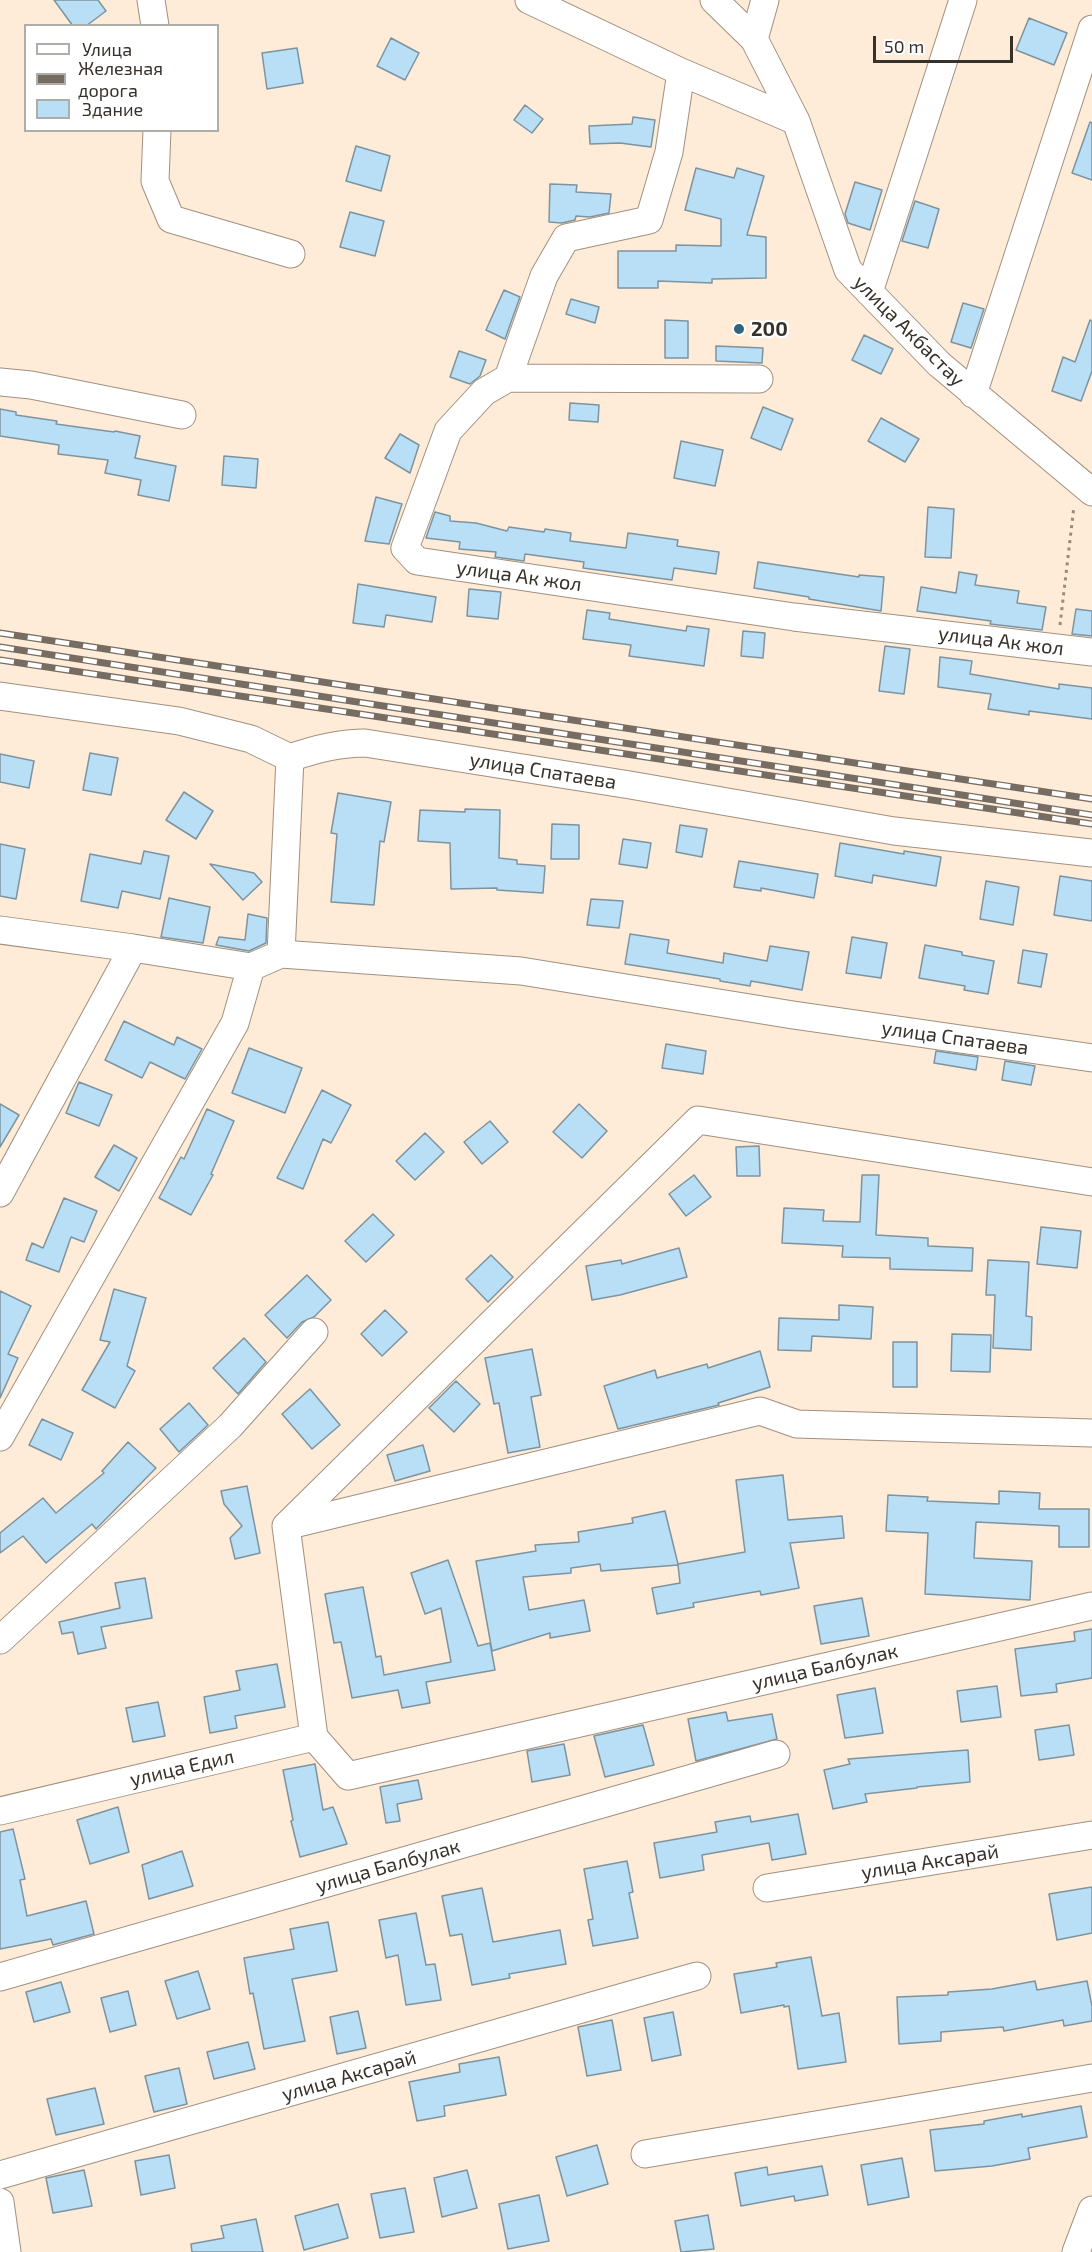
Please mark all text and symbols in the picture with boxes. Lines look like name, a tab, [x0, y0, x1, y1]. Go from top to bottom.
legend	[24, 24, 219, 132]
scale bar	[876, 24, 1016, 62]
text: 50 m	[884, 35, 924, 57]
text: Улица	[82, 38, 132, 60]
text: Железная дорога	[78, 57, 163, 101]
text: Здание	[82, 98, 143, 120]
street label: улица Акбастау	[848, 270, 970, 392]
place label: 200	[751, 317, 788, 341]
marker: 200	[732, 322, 746, 336]
street label: улица Ак жол	[455, 555, 583, 597]
street label: улица Ак жол	[937, 621, 1065, 661]
street label: улица Спатаева	[468, 748, 618, 794]
street label: улица Спатаева	[880, 1016, 1030, 1060]
street label: улица Балбулак	[750, 1639, 900, 1695]
street label: улица Едил	[128, 1744, 236, 1792]
street label: улица Балбулак	[313, 1834, 463, 1898]
street label: улица Аксарай	[860, 1839, 1000, 1885]
street label: улица Аксарай	[279, 2045, 419, 2107]

